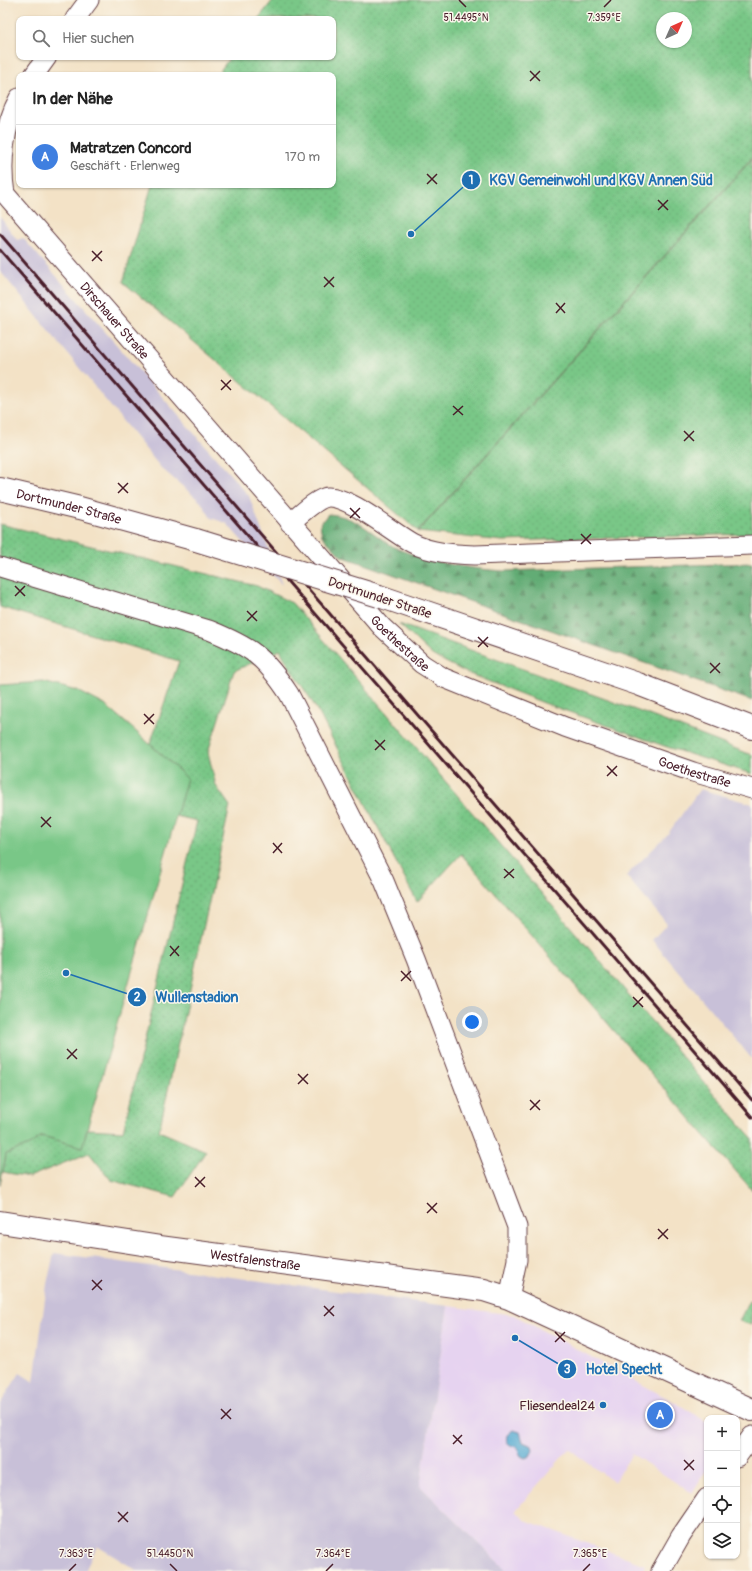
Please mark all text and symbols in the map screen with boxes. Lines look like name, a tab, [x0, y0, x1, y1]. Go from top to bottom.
text: 51.4495°N	[444, 12, 489, 24]
text: 7.359°E	[587, 12, 621, 24]
north arrow	[656, 12, 692, 48]
search box	[16, 16, 336, 60]
icon: search	[30, 27, 52, 49]
text: Hier suchen	[62, 29, 134, 48]
text: In der Nähe	[32, 88, 113, 109]
text: Matratzen Concord	[70, 139, 192, 158]
text: A	[41, 149, 49, 165]
text: 170 m	[285, 149, 320, 165]
text: Geschäft · Erlenweg	[70, 158, 180, 174]
callout: KGV Gemeinwohl und KGV Annen Süd	[461, 167, 720, 193]
text: KGV Gemeinwohl und KGV Annen Süd	[489, 172, 713, 189]
text: 1	[469, 173, 473, 188]
street label: Dirschauer Straße	[76, 279, 152, 363]
street label: Dortmunder Straße	[14, 486, 124, 528]
street label: Dortmunder Straße	[326, 574, 434, 622]
street label: Goethestraße	[366, 612, 432, 676]
street label: Goethestraße	[656, 753, 733, 792]
callout: Wullenstadion	[127, 984, 246, 1010]
text: Wullenstadion	[156, 989, 239, 1006]
text: 2	[134, 990, 141, 1005]
your location	[462, 1012, 482, 1032]
street label: Westfalenstraße	[209, 1247, 302, 1275]
callout: Hotel Specht	[557, 1356, 670, 1382]
text: Hotel Specht	[586, 1361, 662, 1378]
text: 3	[564, 1362, 571, 1377]
place label: Fliesendeal24	[519, 1398, 595, 1414]
marker: Fliesendeal24	[598, 1400, 608, 1410]
pin: A	[647, 1400, 673, 1430]
map controls	[704, 1415, 740, 1559]
button: +	[704, 1415, 740, 1451]
button: −	[704, 1451, 740, 1487]
button: locate	[704, 1487, 740, 1523]
button: layers	[704, 1523, 740, 1559]
text: 7.363°E	[59, 1548, 93, 1560]
text: 51.4450°N	[147, 1548, 193, 1560]
text: 7.364°E	[316, 1548, 350, 1560]
text: 7.365°E	[573, 1548, 607, 1560]

